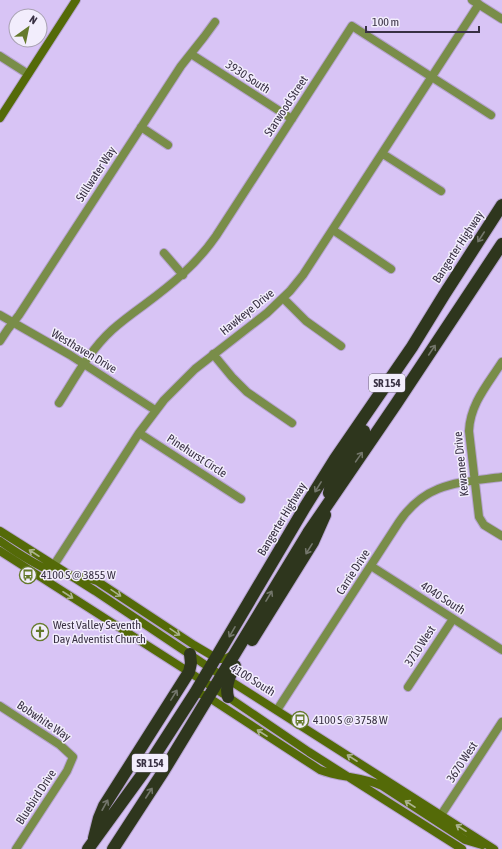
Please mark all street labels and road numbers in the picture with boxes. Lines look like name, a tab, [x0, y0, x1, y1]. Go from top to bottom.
street label: 3930 South	[223, 58, 273, 96]
street label: Starwood Street	[261, 73, 311, 139]
street label: Stillwater Way	[73, 144, 119, 204]
street label: Bangerter Highway	[429, 208, 487, 286]
street label: Hawkeye Drive	[217, 286, 277, 338]
street label: Westhaven Drive	[49, 326, 119, 376]
road number: SR 154	[369, 374, 405, 392]
street label: Pinehurst Circle	[164, 431, 230, 481]
street label: Kewanee Drive	[451, 431, 471, 497]
street label: Bangerter Highway	[255, 480, 309, 558]
street label: Carrie Drive	[333, 547, 373, 597]
street label: 4040 South	[418, 579, 468, 617]
street label: 3710 West	[402, 623, 439, 669]
street label: 4100 South	[228, 661, 278, 699]
street label: Bobwhite Way	[14, 698, 74, 744]
street label: 3670 West	[444, 739, 481, 785]
road number: SR 154	[132, 754, 168, 772]
street label: Bluebird Drive	[13, 767, 59, 827]

